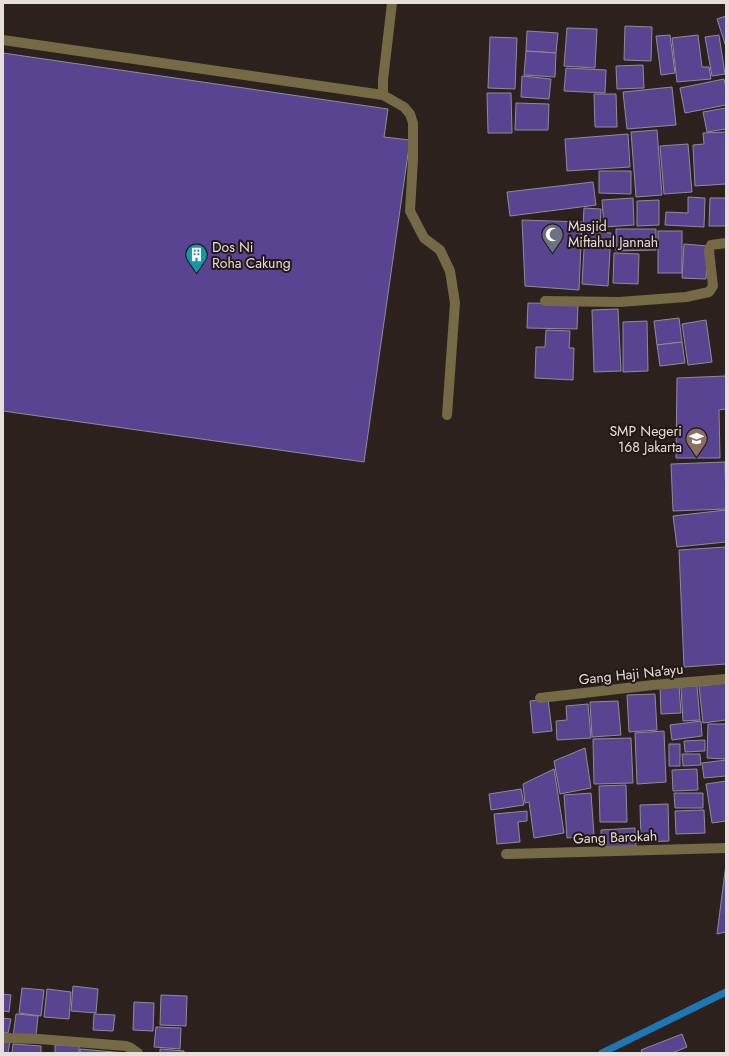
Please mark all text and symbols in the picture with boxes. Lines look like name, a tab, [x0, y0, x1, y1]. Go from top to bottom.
place label: Masjid Miftahul Jannah	[568, 216, 658, 252]
mosque icon: Masjid Miftahul Jannah	[539, 221, 565, 254]
place label: Dos Ni Roha Cakung	[212, 237, 291, 273]
building icon: Dos Ni Roha Cakung	[184, 242, 210, 275]
place label: SMP Negeri 168 Jakarta	[609, 421, 682, 457]
school or university icon: SMP Negeri 168 Jakarta	[684, 426, 710, 459]
street label: Gang Haji Na'ayu	[578, 659, 684, 689]
street label: Gang Barokah	[573, 826, 657, 848]

